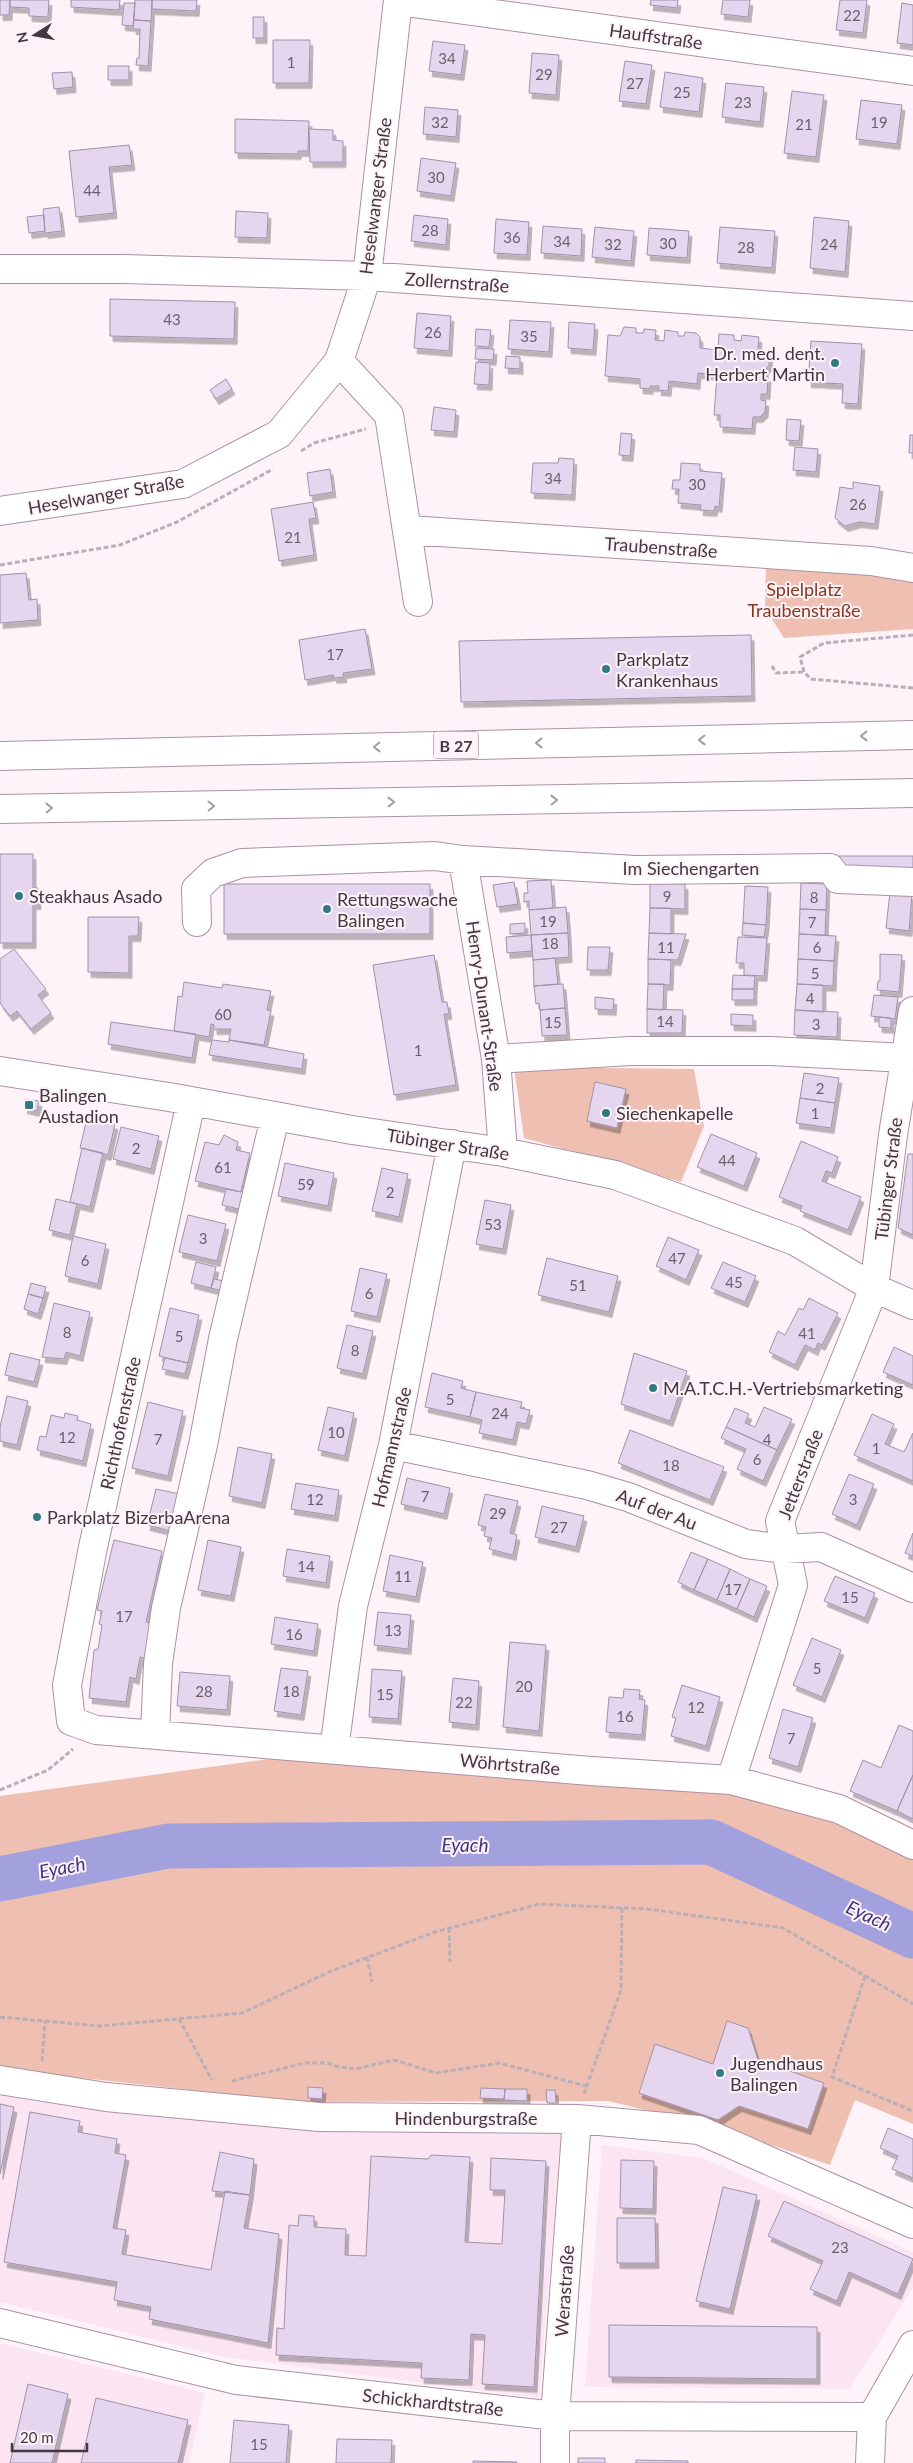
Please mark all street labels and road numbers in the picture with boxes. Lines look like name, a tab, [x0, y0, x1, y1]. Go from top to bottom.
street label: Hauffstraße	[608, 19, 704, 53]
street label: Heselwanger Straße	[354, 116, 396, 276]
street label: Zollernstraße	[404, 267, 510, 297]
street label: Heselwanger Straße	[26, 469, 186, 519]
street label: Traubenstraße	[604, 532, 718, 562]
road number: B 27	[434, 732, 478, 758]
street label: Im Siechengarten	[623, 857, 759, 879]
street label: Henry-Dunant-Straße	[462, 919, 508, 1093]
street label: Tübinger Straße	[870, 1116, 906, 1242]
street label: Tübinger Straße	[385, 1123, 511, 1165]
street label: Richthofenstraße	[95, 1354, 145, 1492]
street label: Hofmannstraße	[366, 1385, 416, 1509]
street label: Jetterstraße	[773, 1426, 827, 1522]
street label: Auf der Au	[614, 1484, 700, 1534]
street label: Wöhrtstraße	[459, 1749, 561, 1779]
street label: Hindenburgstraße	[395, 2107, 537, 2129]
street label: Werastraße	[550, 2244, 578, 2338]
street label: Schickhardtstraße	[361, 2384, 505, 2420]

